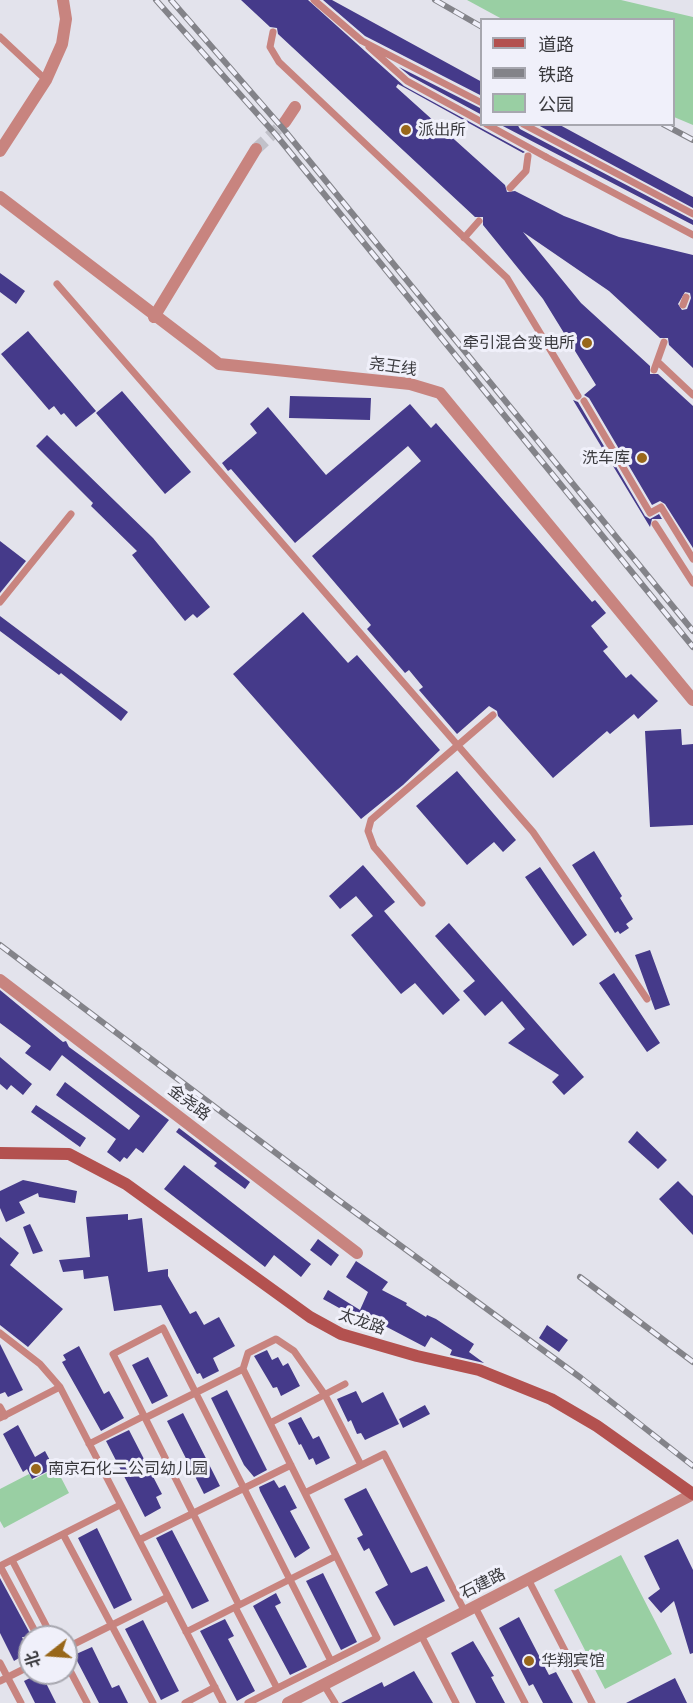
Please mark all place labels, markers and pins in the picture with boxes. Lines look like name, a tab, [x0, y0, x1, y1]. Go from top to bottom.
place label: 派出所	[418, 120, 466, 140]
marker: 派出所	[399, 123, 413, 137]
place label: 牵引混合变电所	[463, 333, 575, 353]
marker: 牵引混合变电所	[580, 336, 594, 350]
place label: 洗车库	[582, 448, 630, 468]
marker: 洗车库	[635, 451, 649, 465]
place label: 南京石化二公司幼儿园	[48, 1459, 208, 1479]
marker: 南京石化二公司幼儿园	[29, 1462, 43, 1476]
place label: 华翔宾馆	[541, 1651, 605, 1671]
marker: 华翔宾馆	[522, 1654, 536, 1668]

